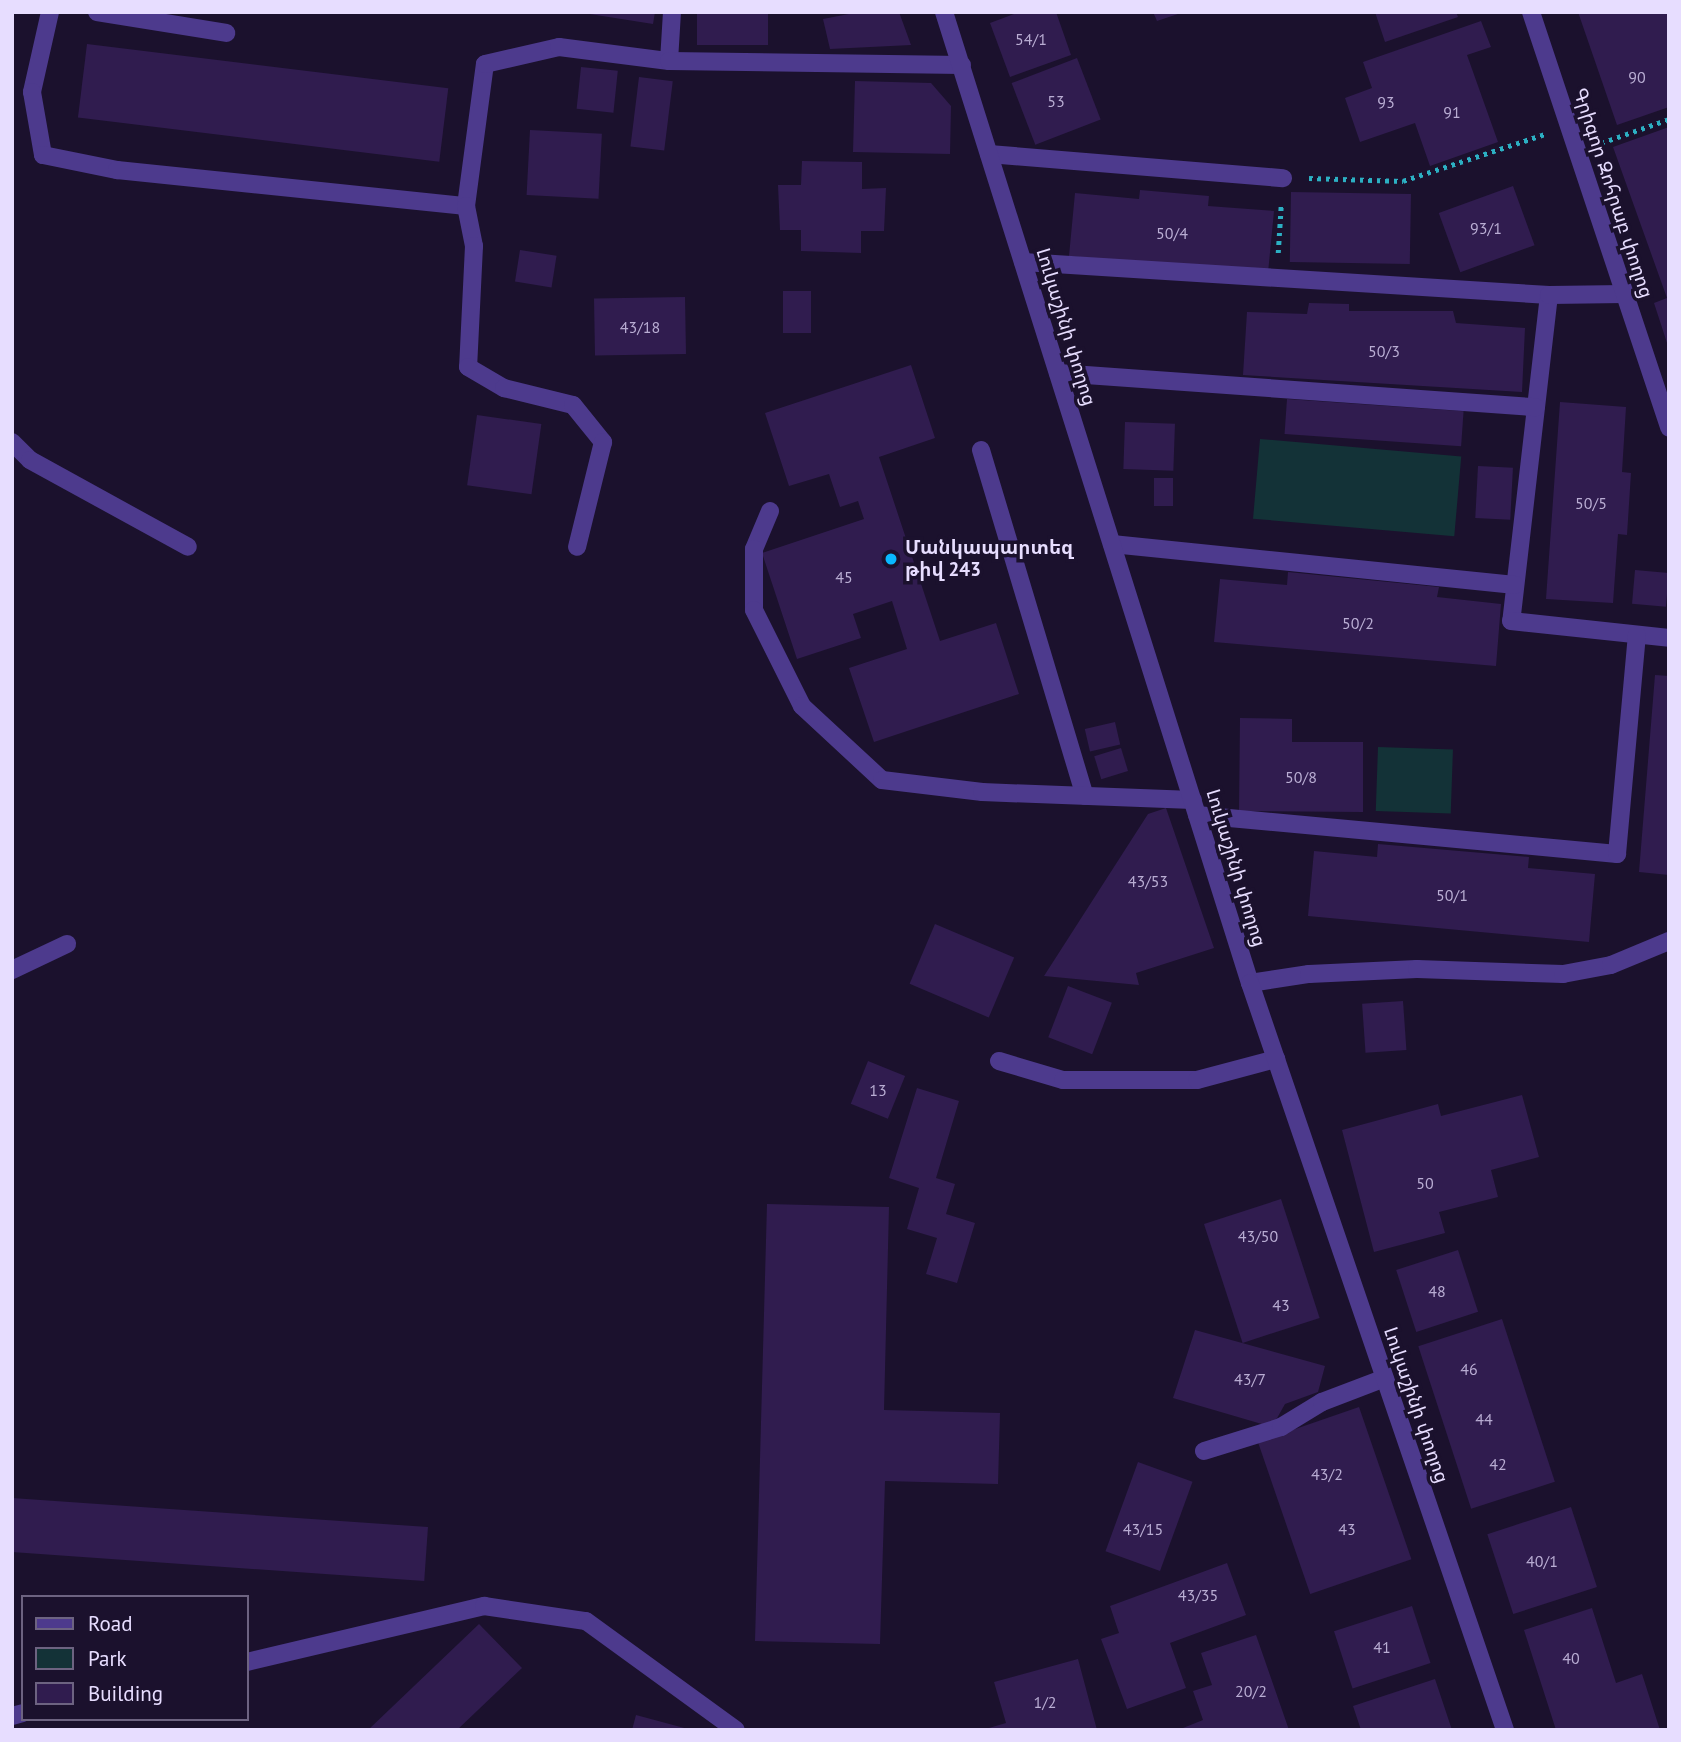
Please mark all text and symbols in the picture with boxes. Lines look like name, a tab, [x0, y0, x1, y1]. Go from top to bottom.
house number: 54/1	[1015, 29, 1047, 49]
house number: 90	[1628, 67, 1646, 87]
street label: Գրիգոր Զոհրաբ փողոց	[1568, 85, 1658, 301]
house number: 53	[1047, 91, 1065, 111]
house number: 93	[1377, 92, 1395, 112]
house number: 91	[1443, 102, 1461, 122]
house number: 93/1	[1470, 218, 1502, 238]
house number: 50/4	[1156, 223, 1188, 243]
street label: Լուկաշինի փողոց	[1031, 245, 1101, 409]
house number: 43/18	[620, 317, 660, 337]
house number: 50/3	[1368, 341, 1400, 361]
house number: 50/5	[1575, 493, 1607, 513]
place label: Մանկապարտեզ թիվ 243	[905, 537, 1073, 581]
marker: Մանկապարտեզ թիվ 243	[883, 551, 899, 567]
house number: 45	[835, 567, 853, 587]
house number: 50/2	[1342, 613, 1374, 633]
house number: 50/8	[1285, 767, 1317, 787]
street label: Լուկաշինի փողոց	[1201, 786, 1271, 950]
house number: 43/53	[1128, 871, 1168, 891]
house number: 50/1	[1436, 885, 1468, 905]
house number: 13	[869, 1080, 887, 1100]
house number: 50	[1416, 1173, 1434, 1193]
house number: 43/50	[1238, 1226, 1278, 1246]
house number: 48	[1428, 1281, 1446, 1301]
house number: 43	[1272, 1295, 1290, 1315]
street label: Լուկաշինի փողոց	[1379, 1324, 1453, 1486]
house number: 46	[1460, 1359, 1478, 1379]
house number: 43/7	[1234, 1369, 1266, 1389]
house number: 44	[1475, 1409, 1493, 1429]
house number: 42	[1489, 1454, 1507, 1474]
house number: 43/2	[1311, 1464, 1343, 1484]
house number: 43/15	[1123, 1519, 1163, 1539]
house number: 43	[1338, 1519, 1356, 1539]
house number: 40/1	[1526, 1551, 1558, 1571]
house number: 43/35	[1178, 1585, 1218, 1605]
legend	[21, 1595, 248, 1721]
text: Road	[88, 1610, 132, 1637]
house number: 41	[1373, 1637, 1391, 1657]
text: Park	[88, 1645, 127, 1672]
house number: 40	[1562, 1648, 1580, 1668]
text: Building	[88, 1680, 163, 1707]
house number: 20/2	[1235, 1681, 1267, 1701]
house number: 1/2	[1033, 1692, 1057, 1712]

